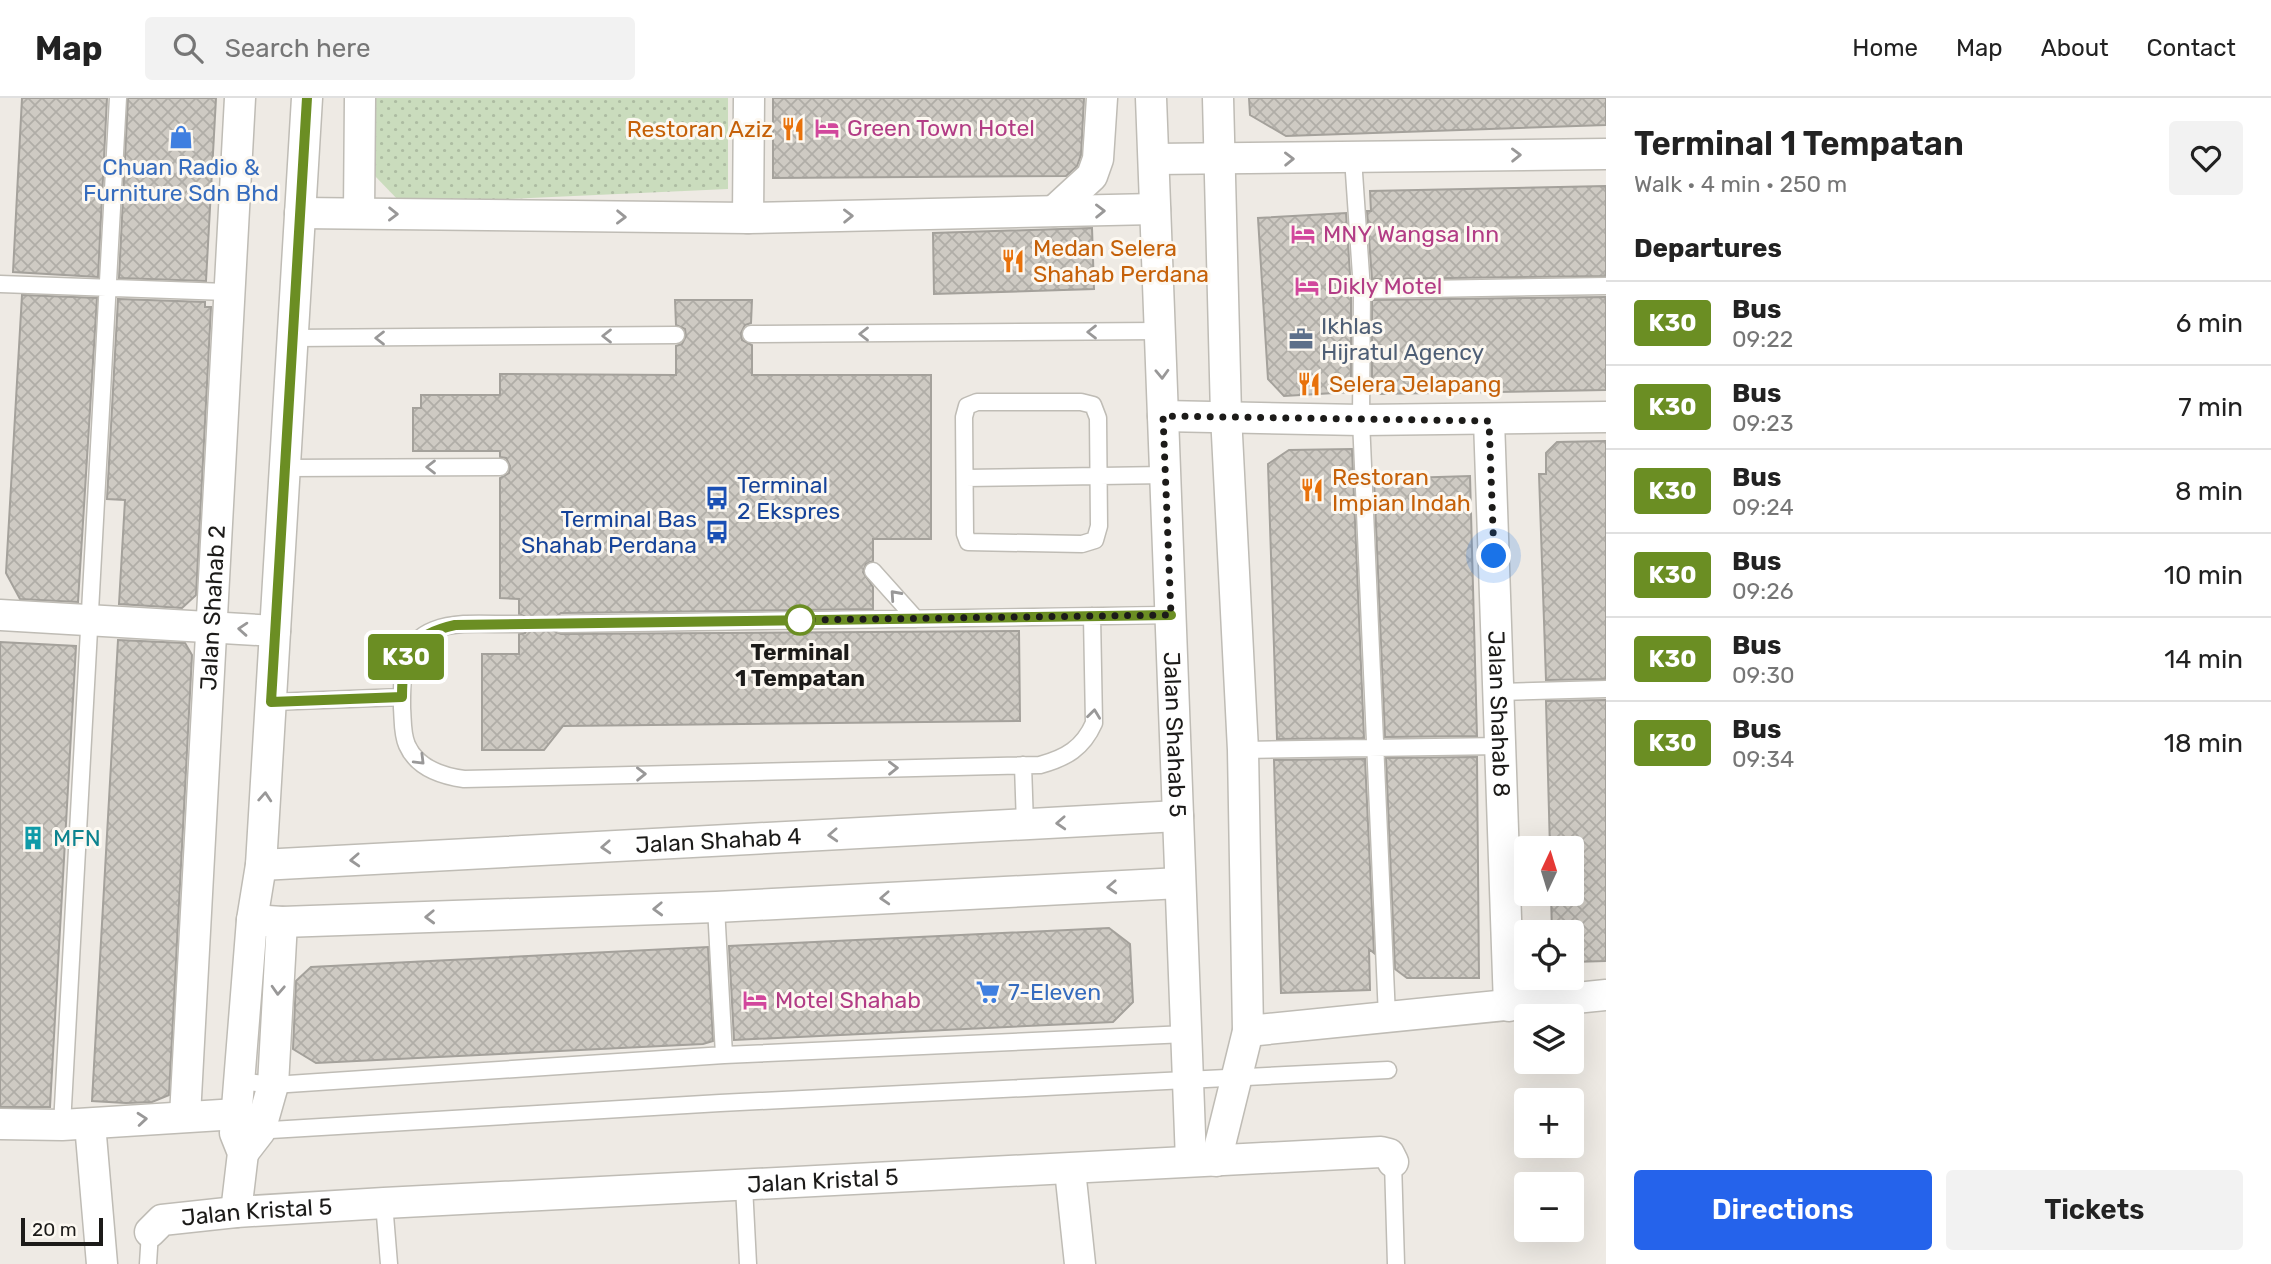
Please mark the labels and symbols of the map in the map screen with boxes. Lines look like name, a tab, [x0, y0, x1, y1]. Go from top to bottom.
hotel icon: Green Town Hotel	[813, 114, 841, 142]
place label: Green Town Hotel	[847, 114, 1035, 142]
place label: Restoran Aziz	[627, 115, 773, 143]
restaurant icon: Restoran Aziz	[779, 115, 807, 143]
shop icon: Chuan Radio & Furniture Sdn Bhd	[167, 123, 195, 151]
one-way arrow	[1511, 148, 1522, 163]
one-way arrow	[1284, 151, 1294, 167]
place label: Chuan Radio & Furniture Sdn Bhd	[83, 153, 279, 207]
one-way arrow	[1095, 203, 1106, 218]
one-way arrow	[388, 206, 399, 222]
one-way arrow	[843, 208, 854, 224]
one-way arrow	[615, 209, 626, 224]
hotel icon: MNY Wangsa Inn	[1289, 220, 1317, 248]
place label: MNY Wangsa Inn	[1323, 220, 1499, 248]
place label: Medan Selera Shahab Perdana	[1033, 234, 1209, 288]
restaurant icon: Medan Selera Shahab Perdana	[999, 247, 1027, 275]
hotel icon: Dikly Motel	[1293, 272, 1321, 300]
place label: Dikly Motel	[1327, 272, 1442, 300]
place label: Ikhlas Hijratul Agency	[1321, 312, 1485, 366]
one-way arrow	[1086, 324, 1097, 340]
office icon: Ikhlas Hijratul Agency	[1287, 325, 1315, 353]
one-way arrow	[859, 326, 869, 342]
one-way arrow	[602, 328, 612, 344]
one-way arrow	[374, 330, 385, 345]
one-way arrow	[1154, 369, 1169, 380]
restaurant icon: Selera Jelapang	[1295, 370, 1323, 398]
place label: Selera Jelapang	[1329, 370, 1501, 398]
one-way arrow	[426, 459, 436, 475]
place label: Restoran Impian Indah	[1332, 463, 1471, 517]
place label: Terminal 2 Ekspres	[737, 471, 840, 525]
restaurant icon: Restoran Impian Indah	[1298, 476, 1326, 504]
bus stop icon: Terminal 2 Ekspres	[703, 484, 731, 512]
place label: Terminal Bas Shahab Perdana	[521, 505, 697, 559]
bus stop icon: Terminal Bas Shahab Perdana	[703, 518, 731, 546]
street label: Jalan Shahab 2	[194, 524, 231, 691]
your location	[1476, 538, 1511, 573]
one-way arrow	[891, 590, 903, 603]
marker: Terminal 1 Tempatan	[785, 605, 815, 635]
one-way arrow	[237, 622, 248, 637]
street label: Jalan Shahab 8	[1482, 630, 1516, 798]
line badge: K30	[366, 634, 446, 680]
place label: Terminal 1 Tempatan	[735, 638, 865, 692]
street label: Jalan Shahab 5	[1158, 651, 1192, 818]
one-way arrow	[1086, 708, 1101, 720]
one-way arrow	[411, 751, 424, 764]
one-way arrow	[889, 760, 899, 776]
one-way arrow	[637, 766, 647, 782]
one-way arrow	[258, 791, 273, 802]
one-way arrow	[1055, 815, 1066, 830]
street label: Jalan Shahab 4	[634, 822, 802, 859]
building icon: MFN	[19, 824, 47, 852]
place label: MFN	[53, 824, 101, 852]
one-way arrow	[828, 827, 839, 842]
north arrow	[1514, 836, 1584, 906]
one-way arrow	[600, 839, 611, 854]
one-way arrow	[349, 853, 360, 868]
one-way arrow	[1106, 879, 1117, 894]
one-way arrow	[879, 891, 890, 906]
one-way arrow	[652, 902, 663, 917]
one-way arrow	[425, 910, 436, 925]
supermarket icon: 7-Eleven	[974, 978, 1002, 1006]
place label: 7-Eleven	[1008, 978, 1101, 1006]
one-way arrow	[271, 985, 286, 996]
hotel icon: Motel Shahab	[741, 986, 769, 1014]
place label: Motel Shahab	[775, 986, 921, 1014]
one-way arrow	[136, 1112, 147, 1127]
street label: Jalan Kristal 5	[746, 1163, 899, 1198]
street label: Jalan Kristal 5	[180, 1192, 333, 1232]
scale bar	[21, 1215, 103, 1247]

